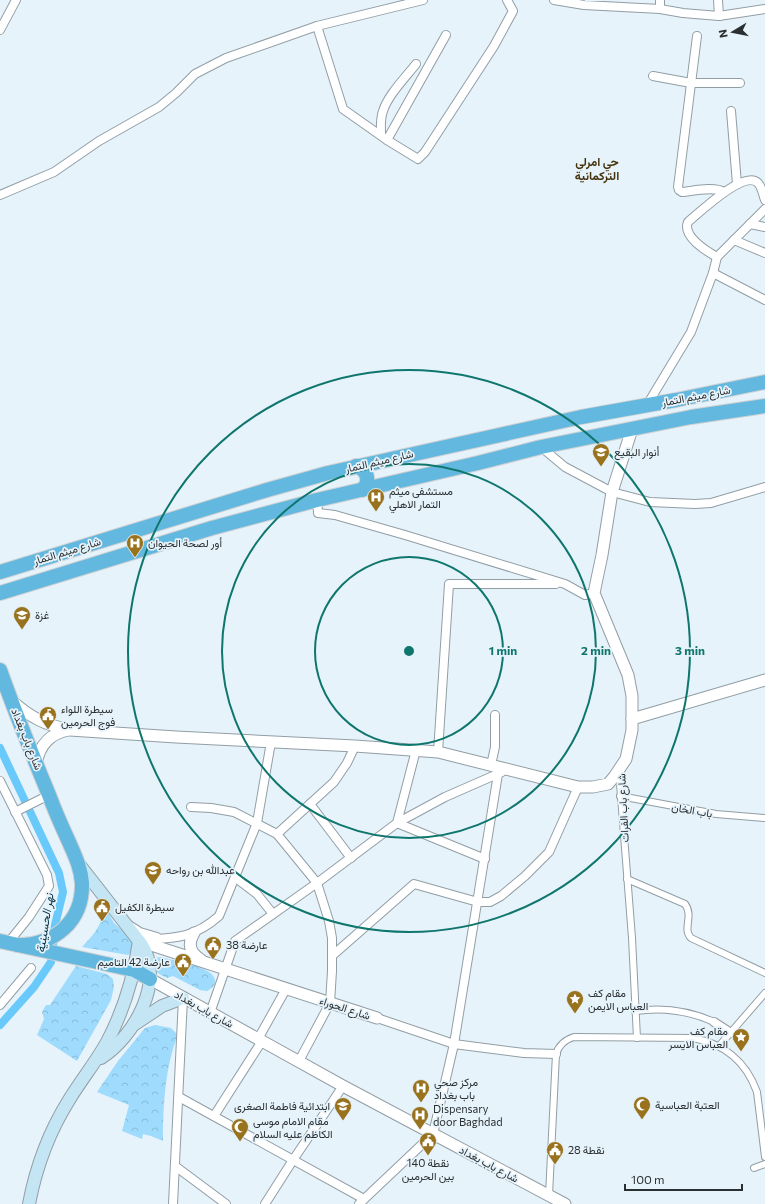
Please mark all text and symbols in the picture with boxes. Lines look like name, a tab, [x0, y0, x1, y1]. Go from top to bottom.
north arrow	[713, 12, 753, 52]
text: N	[716, 29, 730, 39]
district label: حي امرلي التركمانية	[575, 154, 619, 184]
street label: شارع ميثم التمار	[659, 382, 732, 411]
school or university icon: أنوار البقيع	[591, 442, 611, 467]
place label: أنوار البقيع	[614, 445, 660, 460]
street label: شارع ميثم التمار	[342, 446, 415, 477]
place label: مستشفى ميثم التمار الاهلي	[389, 484, 453, 514]
hospital icon: مستشفى ميثم التمار الاهلي	[366, 487, 386, 512]
hospital icon: أور لصحة الحيوان	[125, 533, 145, 558]
street label: شارع ميثم التمار	[31, 534, 103, 569]
place label: أور لصحة الحيوان	[148, 536, 222, 550]
school or university icon: غزة	[12, 605, 32, 630]
place label: غزة	[35, 608, 50, 622]
text: 1 min	[489, 643, 517, 657]
text: 2 min	[581, 643, 611, 657]
text: 3 min	[675, 643, 705, 657]
centre of rings	[402, 644, 416, 658]
place label: سيطرة اللواء فوج الحرمين	[61, 702, 115, 730]
public building icon: سيطرة اللواء فوج الحرمين	[38, 705, 58, 730]
street label: شارع باب بغداد	[7, 706, 46, 773]
street label: شارع باب الفرات	[614, 773, 633, 843]
street label: باب الخان	[670, 800, 714, 820]
school or university icon: عبدالله بن رواحه	[143, 860, 163, 885]
place label: عبدالله بن رواحه	[166, 863, 235, 877]
water label: نهر الحسينية	[32, 892, 58, 954]
public building icon: سيطرة الكفيل	[92, 897, 112, 922]
place label: سيطرة الكفيل	[115, 900, 175, 914]
public building icon: عارضة 38	[203, 935, 223, 960]
place label: عارضة 38	[226, 938, 268, 952]
public building icon: عارضة 42 التاميم	[173, 952, 193, 977]
place label: عارضة 42 التاميم	[97, 955, 170, 970]
place label: مقام كف العباس الايمن	[588, 986, 648, 1013]
street label: شارع باب بغداد	[172, 987, 236, 1032]
place icon: مقام كف العباس الايمن	[565, 989, 585, 1014]
street label: شارع الحوراء	[318, 993, 372, 1024]
place label: مقام كف العباس الايسر	[667, 1024, 728, 1051]
place icon: مقام كف العباس الايسر	[731, 1027, 751, 1052]
place label: مركز صحي باب بغداد	[434, 1075, 478, 1102]
hospital icon: مركز صحي باب بغداد	[411, 1078, 431, 1103]
mosque icon: العتبة العباسية	[632, 1095, 652, 1120]
school or university icon: ابتدائية فاطمة الصغرى	[333, 1096, 353, 1121]
place label: العتبة العباسية	[655, 1098, 720, 1112]
place label: ابتدائية فاطمة الصغرى	[234, 1099, 330, 1113]
place label: Dispensary door Baghdad	[433, 1102, 503, 1128]
hospital icon: Dispensary door Baghdad	[410, 1105, 430, 1130]
place label: مقام الامام موسى الكاظم عليه السلام	[253, 1114, 333, 1142]
mosque icon: مقام الامام موسى الكاظم عليه السلام	[230, 1117, 250, 1142]
public building icon: نقطة 140 بين الحرمين	[418, 1131, 438, 1156]
public building icon: نقطة 28	[545, 1140, 565, 1165]
street label: شارع باب بغداد	[456, 1142, 521, 1187]
place label: نقطة 28	[568, 1143, 605, 1156]
place label: نقطة 140 بين الحرمين	[402, 1156, 454, 1183]
scale bar	[625, 1166, 742, 1192]
text: 100 m	[631, 1172, 665, 1186]

